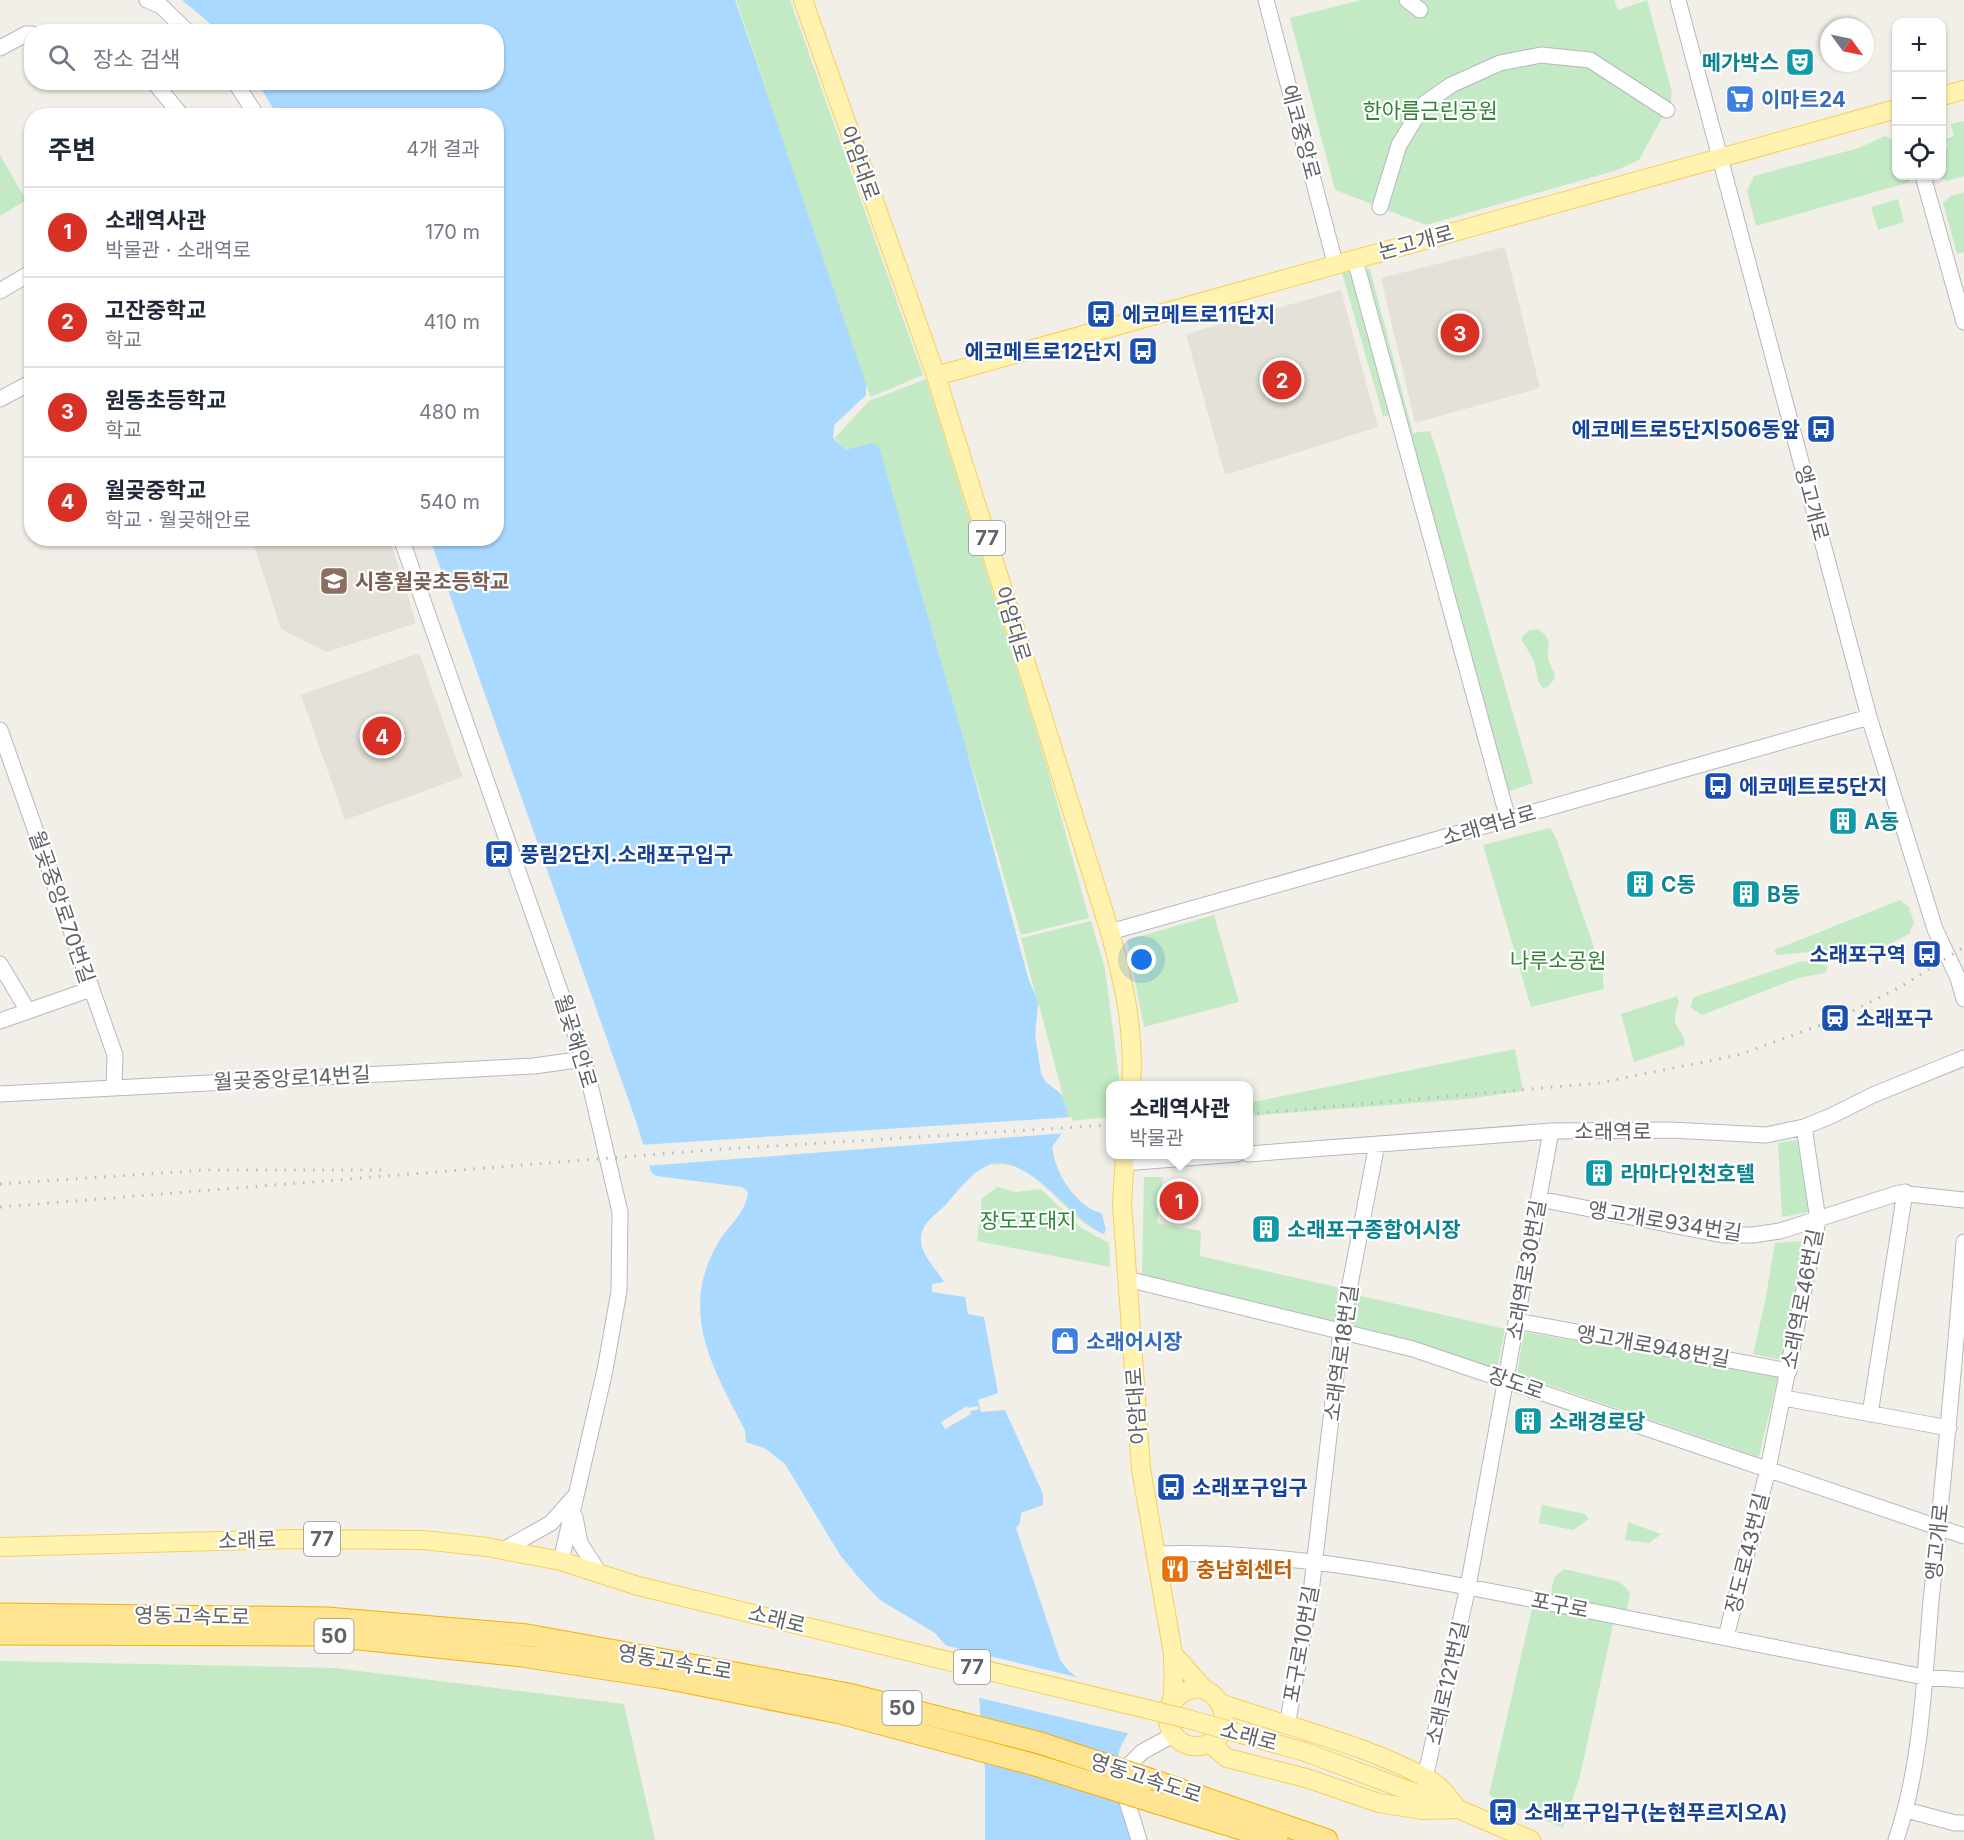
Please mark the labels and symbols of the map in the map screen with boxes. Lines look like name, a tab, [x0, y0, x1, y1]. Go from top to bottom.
north arrow	[1820, 18, 1874, 72]
theatre icon: 메가박스	[1784, 46, 1816, 78]
place label: 메가박스	[1702, 50, 1779, 75]
street label: 에코중앙로	[1276, 82, 1326, 182]
supermarket icon: 이마트24	[1724, 83, 1756, 115]
place label: 이마트24	[1761, 87, 1846, 112]
park label: 한아름근린공원	[1362, 98, 1498, 123]
street label: 아암대로	[835, 122, 885, 204]
street label: 논고개로	[1375, 220, 1457, 264]
bus stop icon: 에코메트로11단지	[1085, 298, 1117, 330]
place label: 에코메트로11단지	[1122, 302, 1275, 327]
pin: 3	[1440, 310, 1480, 356]
bus stop icon: 에코메트로12단지	[1127, 335, 1159, 367]
place label: 에코메트로12단지	[964, 339, 1122, 364]
pin: 2	[1262, 358, 1302, 403]
bus stop icon: 에코메트로5단지506동앞	[1805, 413, 1837, 445]
place label: 에코메트로5단지506동앞	[1571, 417, 1800, 442]
street label: 앵고개로	[1790, 462, 1834, 544]
road number: 77	[969, 521, 1005, 555]
school or university icon: 시흥월곶초등학교	[318, 565, 350, 597]
place label: 시흥월곶초등학교	[355, 569, 510, 594]
street label: 아암대로	[990, 583, 1036, 665]
pin: 4	[362, 714, 401, 758]
bus stop icon: 에코메트로5단지	[1702, 770, 1734, 802]
place label: 에코메트로5단지	[1739, 774, 1888, 799]
street label: 소래역남로	[1439, 800, 1539, 850]
building icon: A동	[1827, 805, 1859, 837]
place label: A동	[1864, 809, 1899, 834]
street label: 월곶중앙로70번길	[24, 827, 100, 987]
bus stop icon: 풍림2단지.소래포구입구	[483, 838, 515, 870]
place label: 풍림2단지.소래포구입구	[520, 842, 733, 867]
building icon: C동	[1624, 868, 1656, 900]
place label: C동	[1661, 872, 1696, 897]
building icon: B동	[1730, 878, 1762, 910]
place label: B동	[1767, 882, 1800, 907]
bus stop icon: 소래포구역	[1911, 938, 1943, 970]
place label: 소래포구역	[1809, 942, 1906, 967]
your location	[1127, 945, 1156, 974]
park label: 나루소공원	[1510, 948, 1606, 973]
street label: 월곶해안로	[550, 991, 602, 1091]
station icon: 소래포구	[1819, 1002, 1851, 1034]
place label: 소래포구	[1856, 1006, 1933, 1031]
street label: 월곶중앙로14번길	[213, 1061, 371, 1095]
street label: 소래역로	[1574, 1119, 1652, 1144]
building icon: 라마다인천호텔	[1583, 1157, 1615, 1189]
place label: 라마다인천호텔	[1620, 1161, 1755, 1186]
pin: 1	[1160, 1178, 1198, 1224]
street label: 앵고개로934번길	[1586, 1196, 1744, 1246]
street label: 소래역로30번길	[1501, 1198, 1551, 1342]
park label: 장도포대지	[980, 1208, 1076, 1233]
building icon: 소래포구종합어시장	[1250, 1213, 1282, 1245]
place label: 소래포구종합어시장	[1287, 1217, 1461, 1242]
street label: 소래역로46번길	[1776, 1227, 1828, 1371]
street label: 소래역로18번길	[1319, 1283, 1363, 1423]
street label: 앵고개로948번길	[1574, 1320, 1732, 1372]
shop icon: 소래어시장	[1049, 1325, 1081, 1357]
place label: 소래어시장	[1086, 1329, 1183, 1354]
street label: 장도로	[1485, 1362, 1547, 1404]
street label: 아암대로	[1121, 1367, 1151, 1445]
building icon: 소래경로당	[1512, 1405, 1544, 1437]
place label: 소래경로당	[1549, 1409, 1646, 1434]
bus stop icon: 소래포구입구	[1155, 1471, 1187, 1503]
place label: 소래포구입구	[1192, 1475, 1308, 1500]
street label: 장도로43번길	[1720, 1490, 1774, 1616]
street label: 앵고개로	[1921, 1502, 1953, 1582]
road number: 77	[304, 1522, 340, 1556]
street label: 소래로	[218, 1526, 276, 1554]
restaurant icon: 충남회센터	[1159, 1553, 1191, 1585]
place label: 충남회센터	[1196, 1557, 1293, 1582]
street label: 포구로10번길	[1278, 1584, 1324, 1704]
street label: 포구로	[1529, 1587, 1591, 1623]
street label: 소래로	[746, 1600, 808, 1638]
street label: 영동고속도로	[134, 1602, 250, 1630]
road number: 50	[314, 1619, 354, 1653]
street label: 소래로121번길	[1421, 1619, 1473, 1747]
street label: 영동고속도로	[616, 1640, 734, 1684]
road number: 77	[954, 1650, 990, 1684]
road number: 50	[882, 1691, 922, 1725]
street label: 소래로	[1218, 1716, 1280, 1756]
street label: 영동고속도로	[1087, 1748, 1205, 1808]
bus stop icon: 소래포구입구(논현푸르지오A)	[1487, 1796, 1519, 1828]
place label: 소래포구입구(논현푸르지오A)	[1524, 1800, 1787, 1825]

